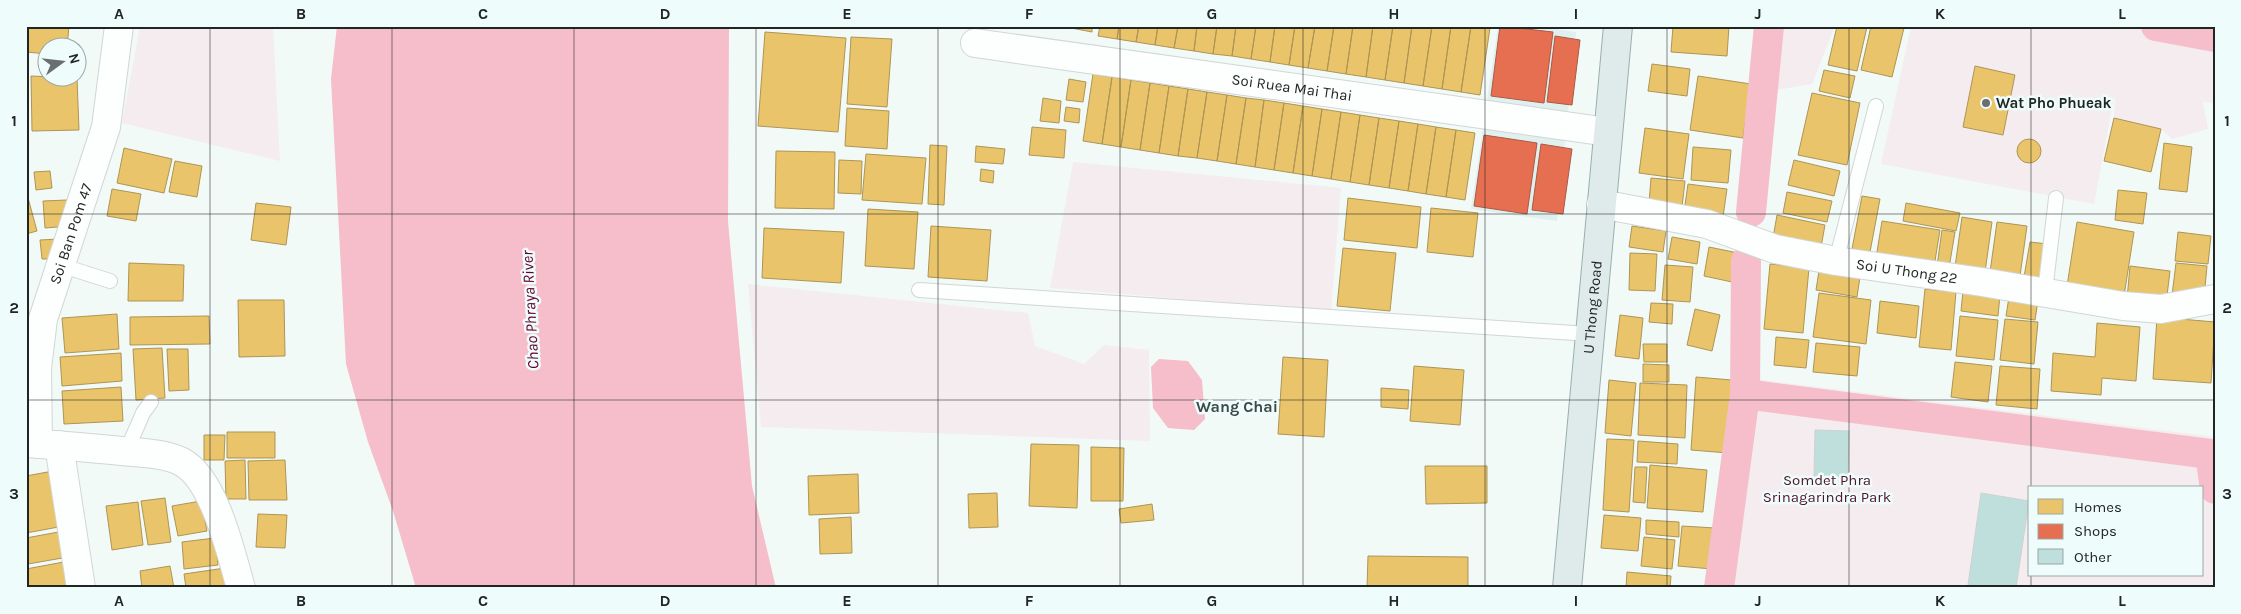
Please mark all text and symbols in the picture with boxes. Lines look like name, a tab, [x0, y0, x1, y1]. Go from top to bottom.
text: A	[114, 4, 124, 23]
text: B	[296, 4, 306, 23]
text: C	[478, 4, 488, 23]
text: D	[660, 4, 671, 23]
text: E	[842, 4, 852, 23]
text: F	[1025, 4, 1034, 23]
text: G	[1207, 4, 1217, 23]
text: H	[1388, 4, 1400, 23]
text: I	[1574, 4, 1578, 23]
text: J	[1754, 4, 1762, 23]
text: K	[1935, 4, 1946, 23]
text: L	[2118, 4, 2126, 23]
north arrow	[38, 38, 88, 88]
text: N	[65, 52, 84, 66]
street label: Soi Ruea Mai Thai	[1230, 70, 1353, 105]
place label: Wat Pho Phueak	[1996, 94, 2112, 112]
marker: Wat Pho Phueak	[1980, 97, 1992, 109]
text: 1	[11, 111, 17, 130]
text: 1	[2224, 111, 2230, 130]
street label: Soi Ban Pom 47	[46, 181, 96, 287]
water label: Chao Phraya River	[517, 250, 543, 370]
street label: Soi U Thong 22	[1855, 255, 1959, 287]
street label: U Thong Road	[1579, 260, 1606, 355]
text: 2	[9, 298, 19, 317]
text: 2	[2222, 298, 2232, 317]
district label: Wang Chai	[1196, 397, 1278, 416]
park label: Somdet Phra Srinagarindra Park	[1763, 471, 1891, 506]
text: 3	[9, 484, 19, 503]
text: 3	[2222, 484, 2232, 503]
legend	[2028, 486, 2204, 576]
text: Homes	[2074, 498, 2122, 516]
text: Shops	[2074, 522, 2117, 540]
text: Other	[2074, 548, 2112, 566]
text: A	[114, 591, 124, 610]
text: B	[296, 591, 306, 610]
text: C	[478, 591, 488, 610]
text: D	[660, 591, 671, 610]
text: E	[842, 591, 852, 610]
text: F	[1025, 591, 1034, 610]
text: G	[1207, 591, 1217, 610]
text: H	[1388, 591, 1400, 610]
text: I	[1574, 591, 1578, 610]
text: J	[1754, 591, 1762, 610]
text: K	[1935, 591, 1946, 610]
text: L	[2118, 591, 2126, 610]

